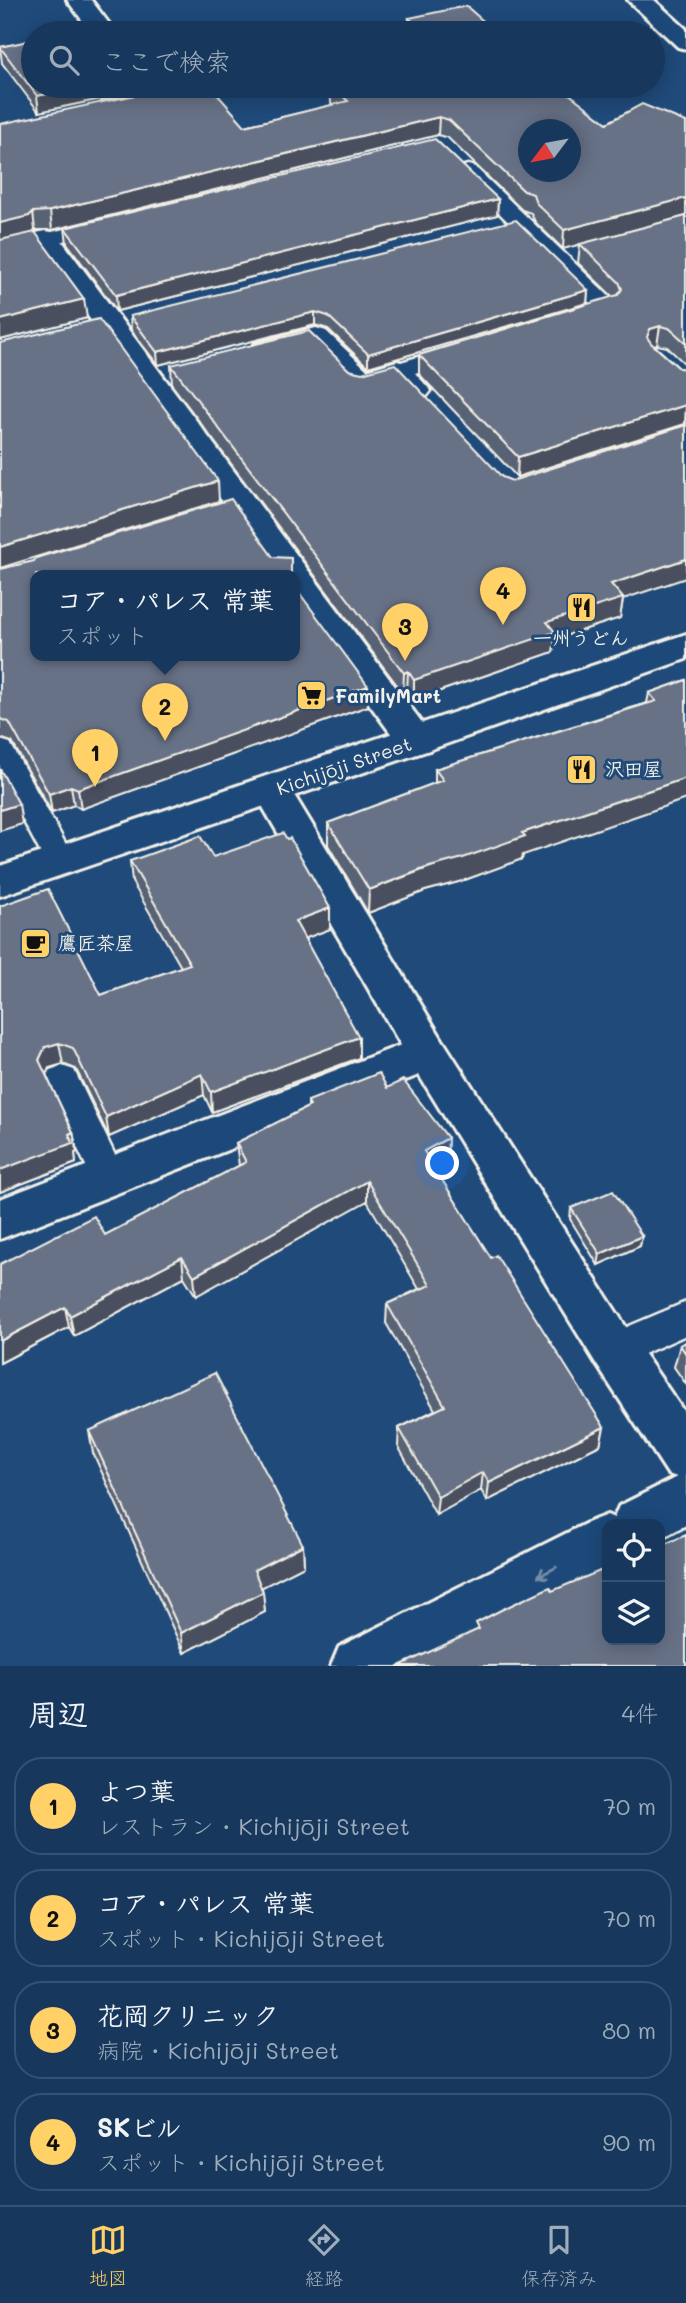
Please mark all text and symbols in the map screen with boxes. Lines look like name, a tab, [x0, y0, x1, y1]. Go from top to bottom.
search box	[21, 21, 665, 98]
icon: search	[45, 41, 83, 79]
text: ここで検索	[101, 44, 231, 78]
north arrow	[518, 119, 581, 182]
pin: 4	[480, 567, 526, 625]
popup	[30, 570, 300, 661]
text: コア・パレス 常葉	[56, 583, 274, 617]
restaurant icon: 一州うどん	[564, 590, 598, 624]
pin: 3	[382, 603, 428, 661]
text: スポット	[56, 620, 148, 650]
place label: 一州うどん	[533, 625, 629, 650]
supermarket icon: FamilyMart	[295, 679, 329, 713]
pin: 2	[142, 683, 188, 741]
place label: FamilyMart	[335, 683, 441, 708]
pin: 1	[72, 729, 118, 787]
street label: Kichijōji Street	[273, 731, 415, 800]
restaurant icon: 沢田屋	[565, 752, 599, 786]
place label: 沢田屋	[605, 756, 662, 781]
cafe icon: 鷹匠茶屋	[18, 926, 52, 960]
place label: 鷹匠茶屋	[58, 930, 134, 955]
your location	[425, 1146, 459, 1180]
map controls	[602, 1519, 665, 1645]
button: locate	[602, 1519, 665, 1582]
one-way arrow	[537, 1565, 558, 1579]
button: layers	[602, 1582, 665, 1645]
text: 周辺	[28, 1693, 88, 1733]
text: 4件	[621, 1698, 658, 1728]
text: よつ葉	[97, 1774, 175, 1808]
text: 1	[48, 1791, 58, 1821]
text: 70 m	[603, 1791, 656, 1821]
text: レストラン · Kichijōji Street	[97, 1811, 410, 1841]
text: コア・パレス 常葉	[97, 1886, 314, 1920]
text: 2	[47, 1903, 59, 1933]
text: 70 m	[603, 1903, 656, 1933]
text: スポット · Kichijōji Street	[97, 1923, 385, 1953]
text: 花岡クリニック	[97, 1998, 279, 2032]
text: 3	[46, 2015, 60, 2045]
text: 80 m	[602, 2015, 656, 2045]
text: 病院 · Kichijōji Street	[97, 2035, 339, 2065]
text: SKビル	[97, 2110, 182, 2144]
text: 4	[46, 2127, 60, 2157]
text: 90 m	[603, 2127, 656, 2157]
text: スポット · Kichijōji Street	[97, 2147, 385, 2177]
tab: 地図	[89, 2221, 127, 2290]
tab: 経路	[305, 2221, 343, 2290]
tab: 保存済み	[521, 2221, 597, 2290]

